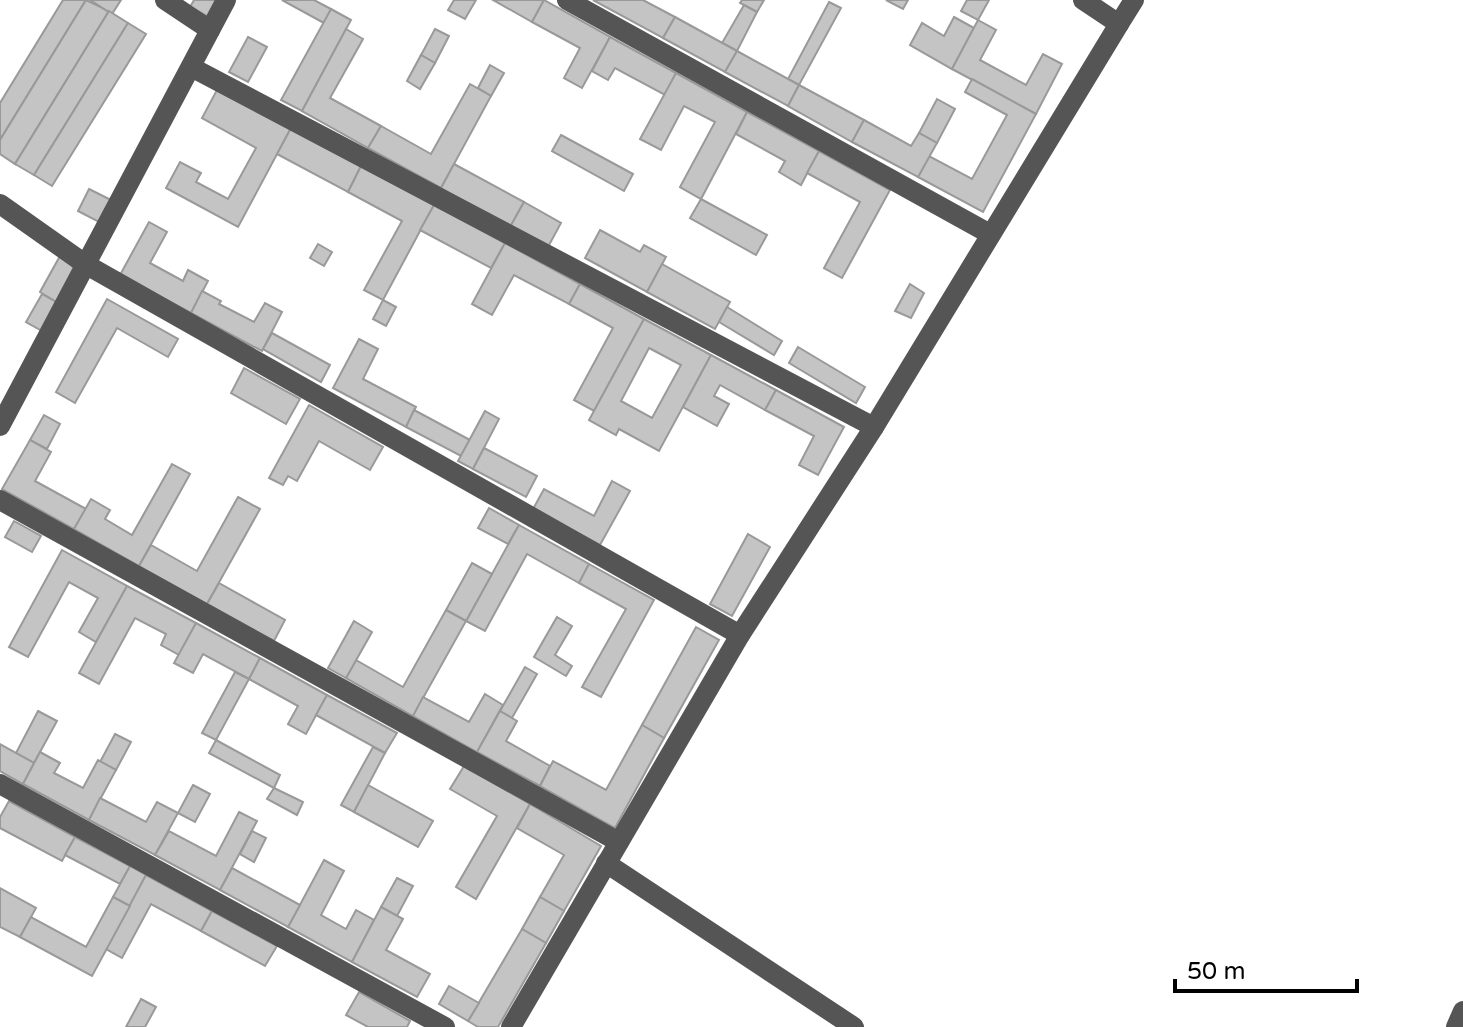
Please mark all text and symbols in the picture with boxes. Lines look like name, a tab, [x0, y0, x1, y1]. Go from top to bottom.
scale bar	[1175, 943, 1357, 993]
text: 50 m	[1187, 957, 1245, 986]

